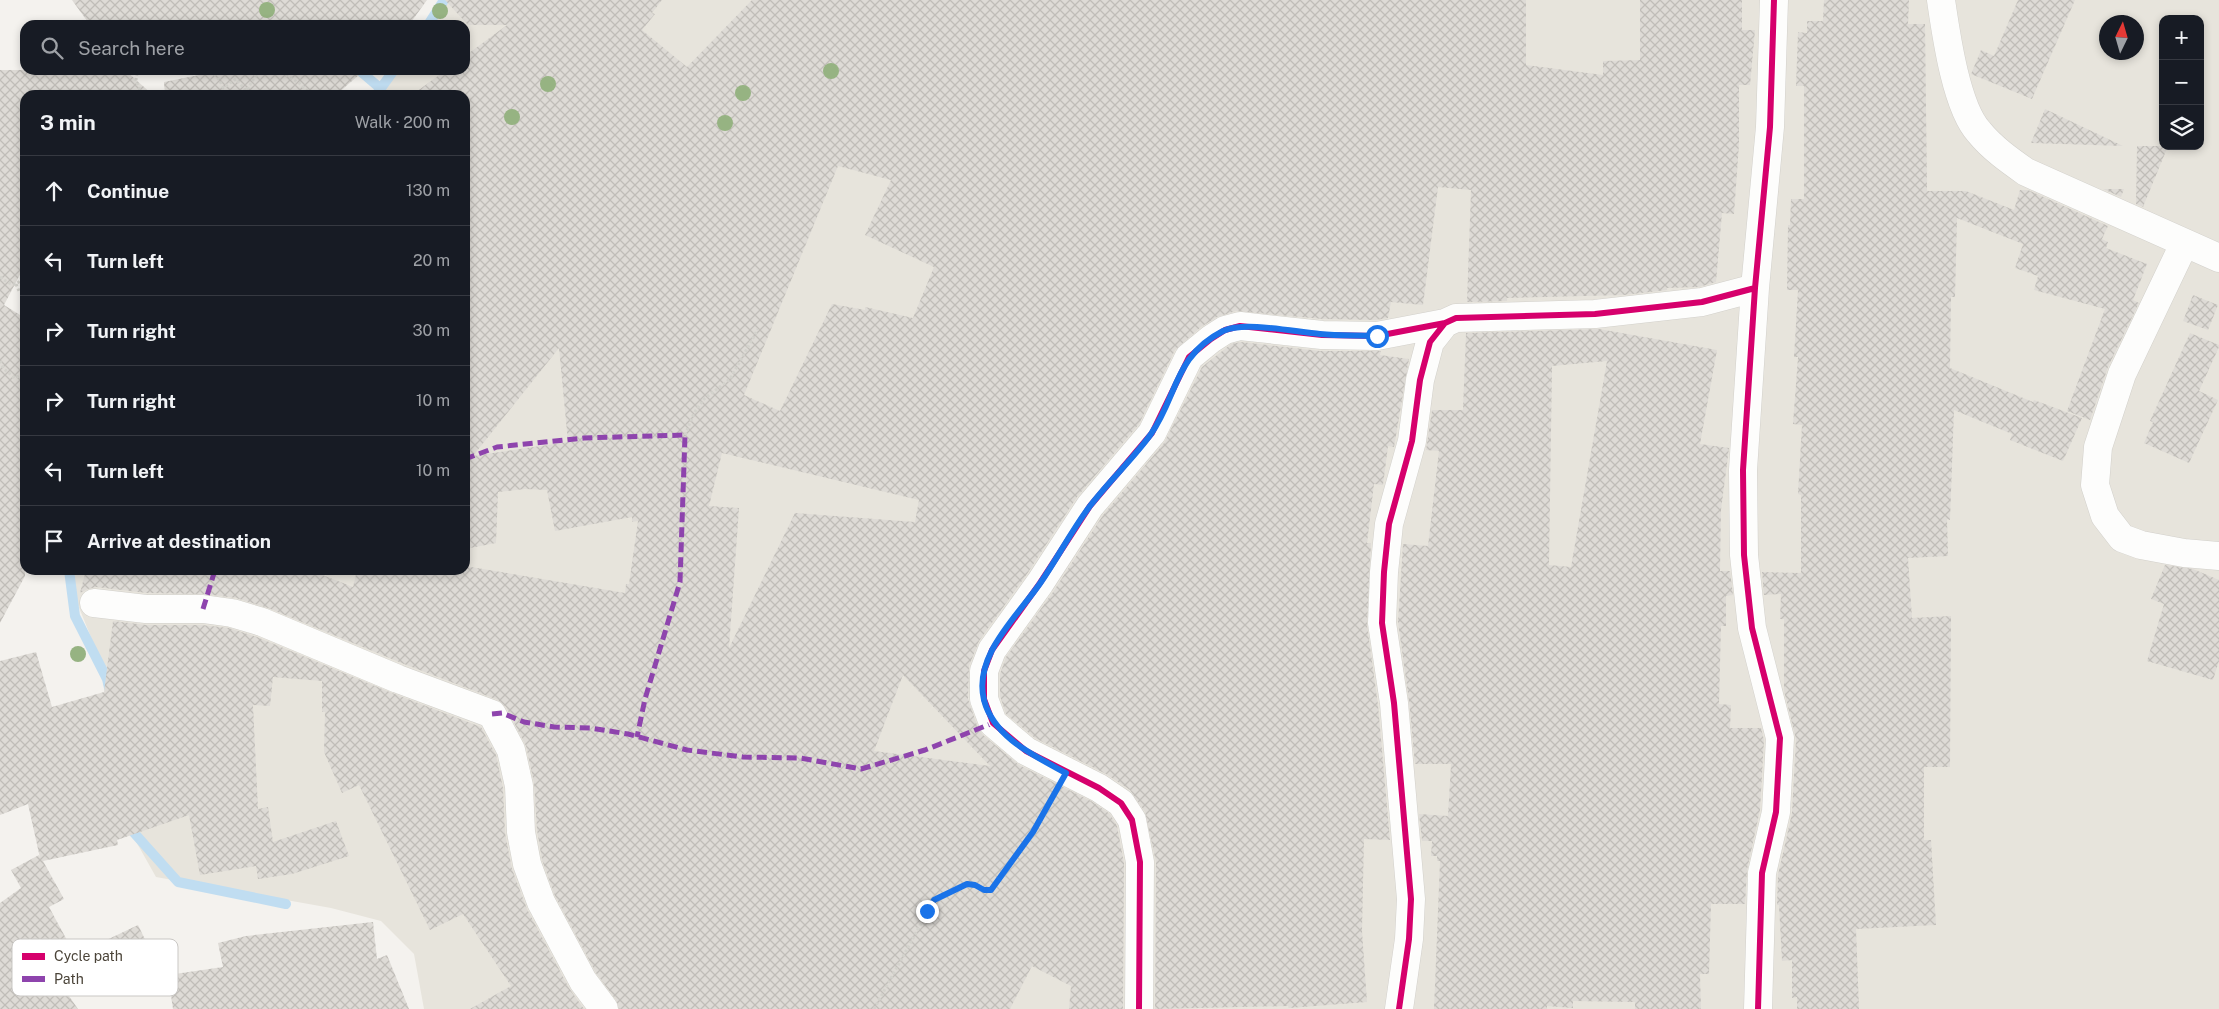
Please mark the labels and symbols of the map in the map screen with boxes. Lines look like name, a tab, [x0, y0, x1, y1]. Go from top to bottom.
north arrow	[2099, 15, 2144, 60]
route start	[1366, 325, 1389, 348]
route end	[916, 900, 939, 923]
legend	[12, 939, 178, 996]
text: Cycle path	[54, 948, 123, 964]
text: Path	[54, 971, 84, 987]

